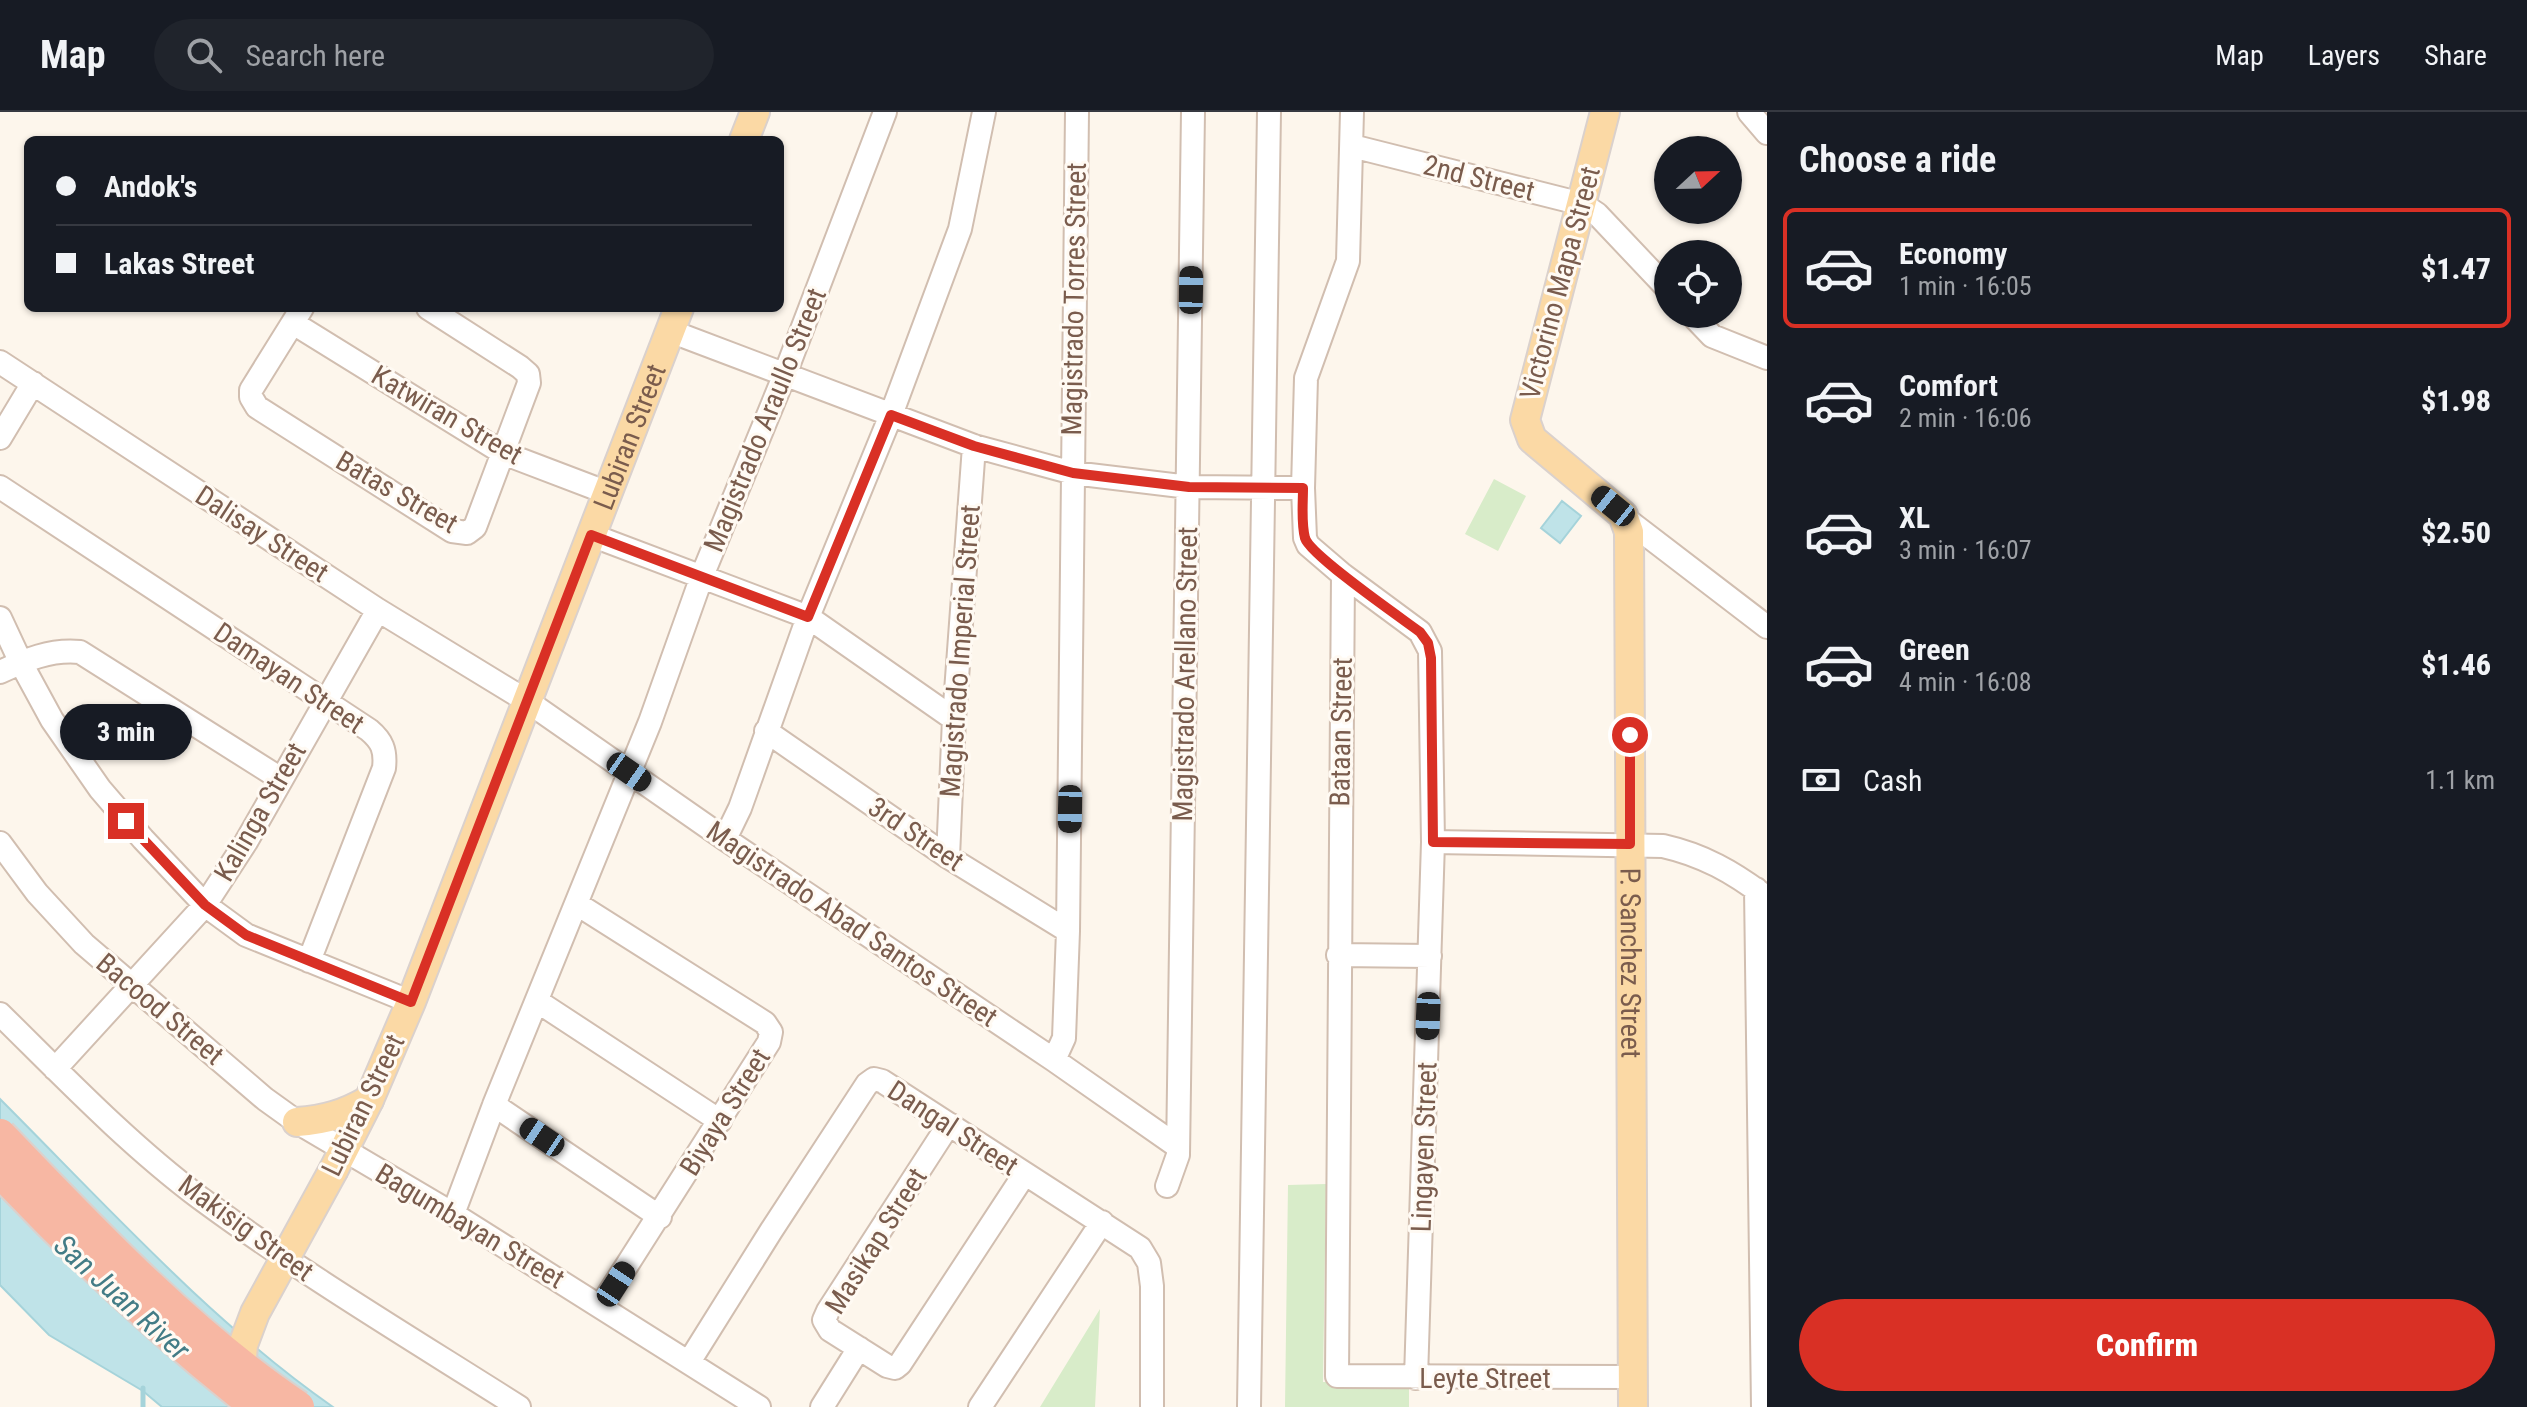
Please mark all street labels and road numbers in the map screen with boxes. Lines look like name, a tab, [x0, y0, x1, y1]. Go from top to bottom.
street label: 2nd Street	[1420, 148, 1538, 208]
street label: Magistrado Torres Street	[1055, 162, 1093, 436]
street label: Victorino Mapa Street	[1513, 163, 1607, 403]
street label: Magistrado Araullo Street	[697, 283, 833, 557]
street label: Katwiran Street	[366, 359, 528, 471]
street label: Lubiran Street	[586, 359, 672, 514]
street label: Batas Street	[330, 444, 464, 540]
street label: Dalisay Street	[189, 479, 335, 589]
street label: Magistrado Imperial Street	[933, 503, 987, 799]
street label: Magistrado Arellano Street	[1166, 526, 1204, 822]
street label: Damayan Street	[208, 616, 370, 740]
street label: Bataan Street	[1323, 657, 1359, 807]
street label: Kalinga Street	[207, 737, 313, 887]
street label: 3rd Street	[862, 790, 970, 878]
street label: Magistrado Abad Santos Street	[700, 814, 1004, 1034]
street label: P. Sanchez Street	[1614, 868, 1648, 1058]
street label: Bacood Street	[90, 946, 230, 1072]
street label: Lubiran Street	[315, 1029, 411, 1181]
street label: Biyaya Street	[673, 1043, 777, 1181]
street label: Lingayen Street	[1405, 1061, 1443, 1233]
street label: Dangal Street	[882, 1074, 1024, 1182]
street label: Bagumbayan Street	[370, 1157, 570, 1295]
street label: Masikap Street	[818, 1162, 934, 1320]
street label: Makisig Street	[172, 1168, 320, 1288]
street label: Leyte Street	[1419, 1362, 1551, 1395]

